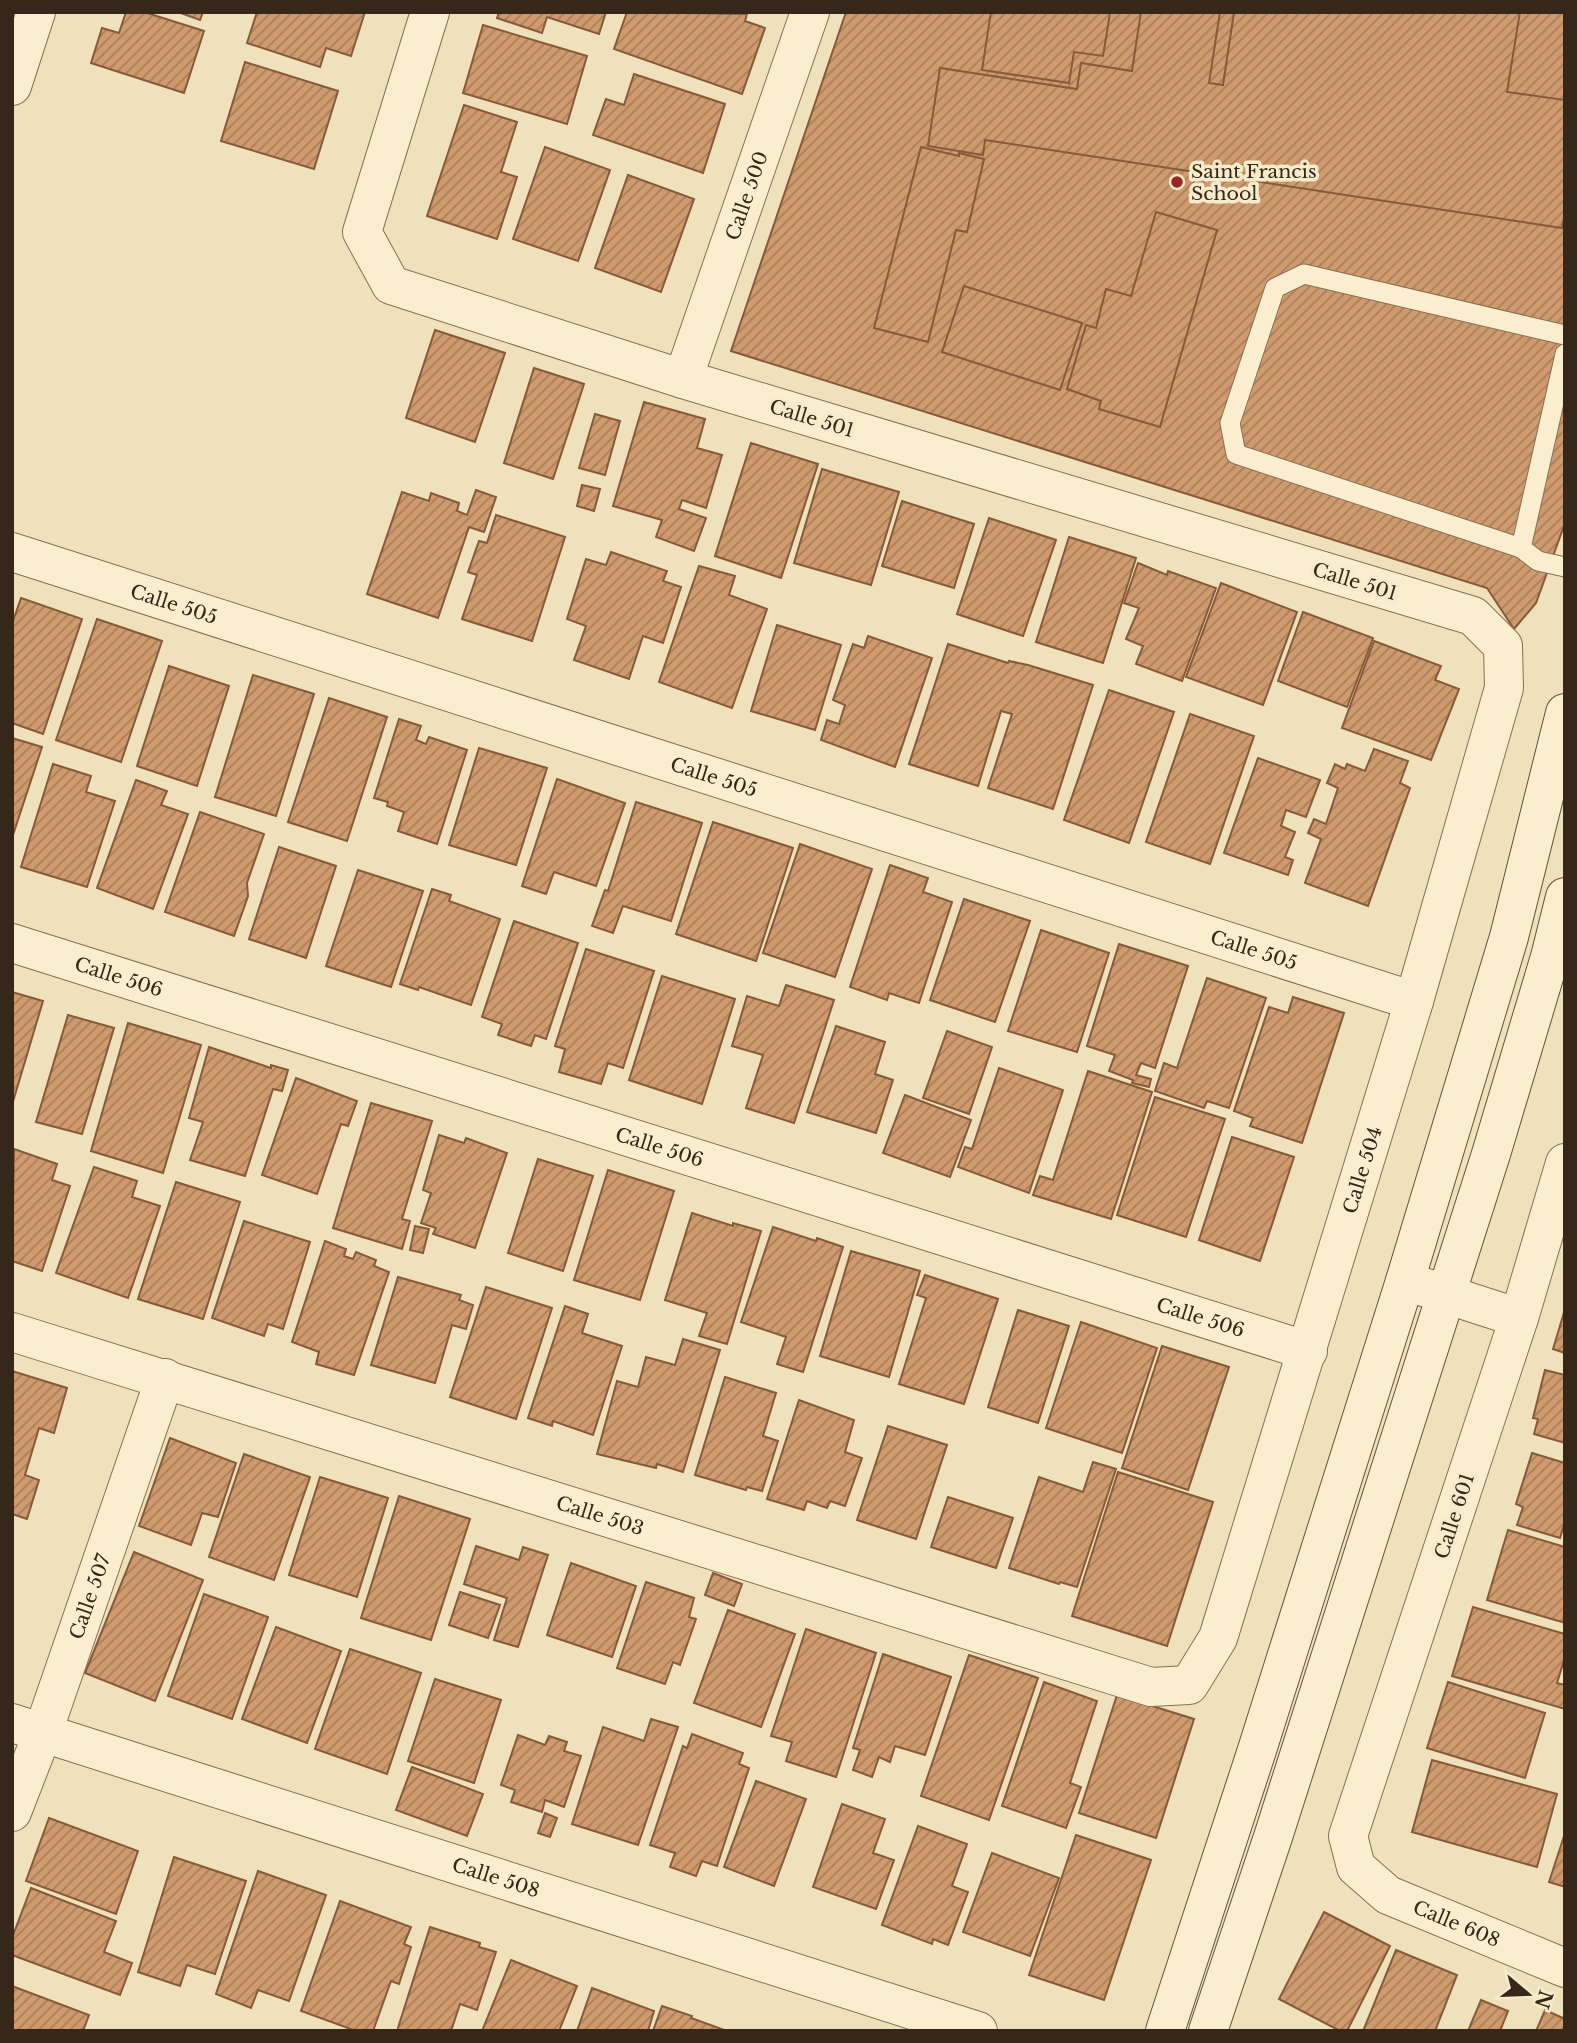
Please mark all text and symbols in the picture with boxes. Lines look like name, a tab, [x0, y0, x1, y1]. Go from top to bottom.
street label: Calle 500	[721, 148, 773, 243]
place label: Saint Francis School	[1191, 160, 1317, 205]
marker: Saint Francis School	[1169, 174, 1185, 190]
street label: Calle 501	[767, 395, 857, 442]
street label: Calle 501	[1310, 558, 1400, 605]
street label: Calle 505	[128, 580, 220, 629]
street label: Calle 505	[668, 753, 760, 802]
street label: Calle 505	[1208, 926, 1300, 975]
street label: Calle 506	[72, 952, 166, 1002]
street label: Calle 506	[613, 1123, 706, 1172]
street label: Calle 504	[1338, 1124, 1387, 1217]
street label: Calle 506	[1153, 1293, 1247, 1342]
street label: Calle 601	[1430, 1470, 1479, 1562]
street label: Calle 503	[553, 1491, 647, 1540]
street label: Calle 507	[65, 1551, 116, 1642]
street label: Calle 508	[449, 1853, 542, 1902]
street label: Calle 608	[1410, 1896, 1503, 1952]
north arrow	[1493, 1959, 1563, 2029]
text: N	[1530, 1987, 1557, 2012]

